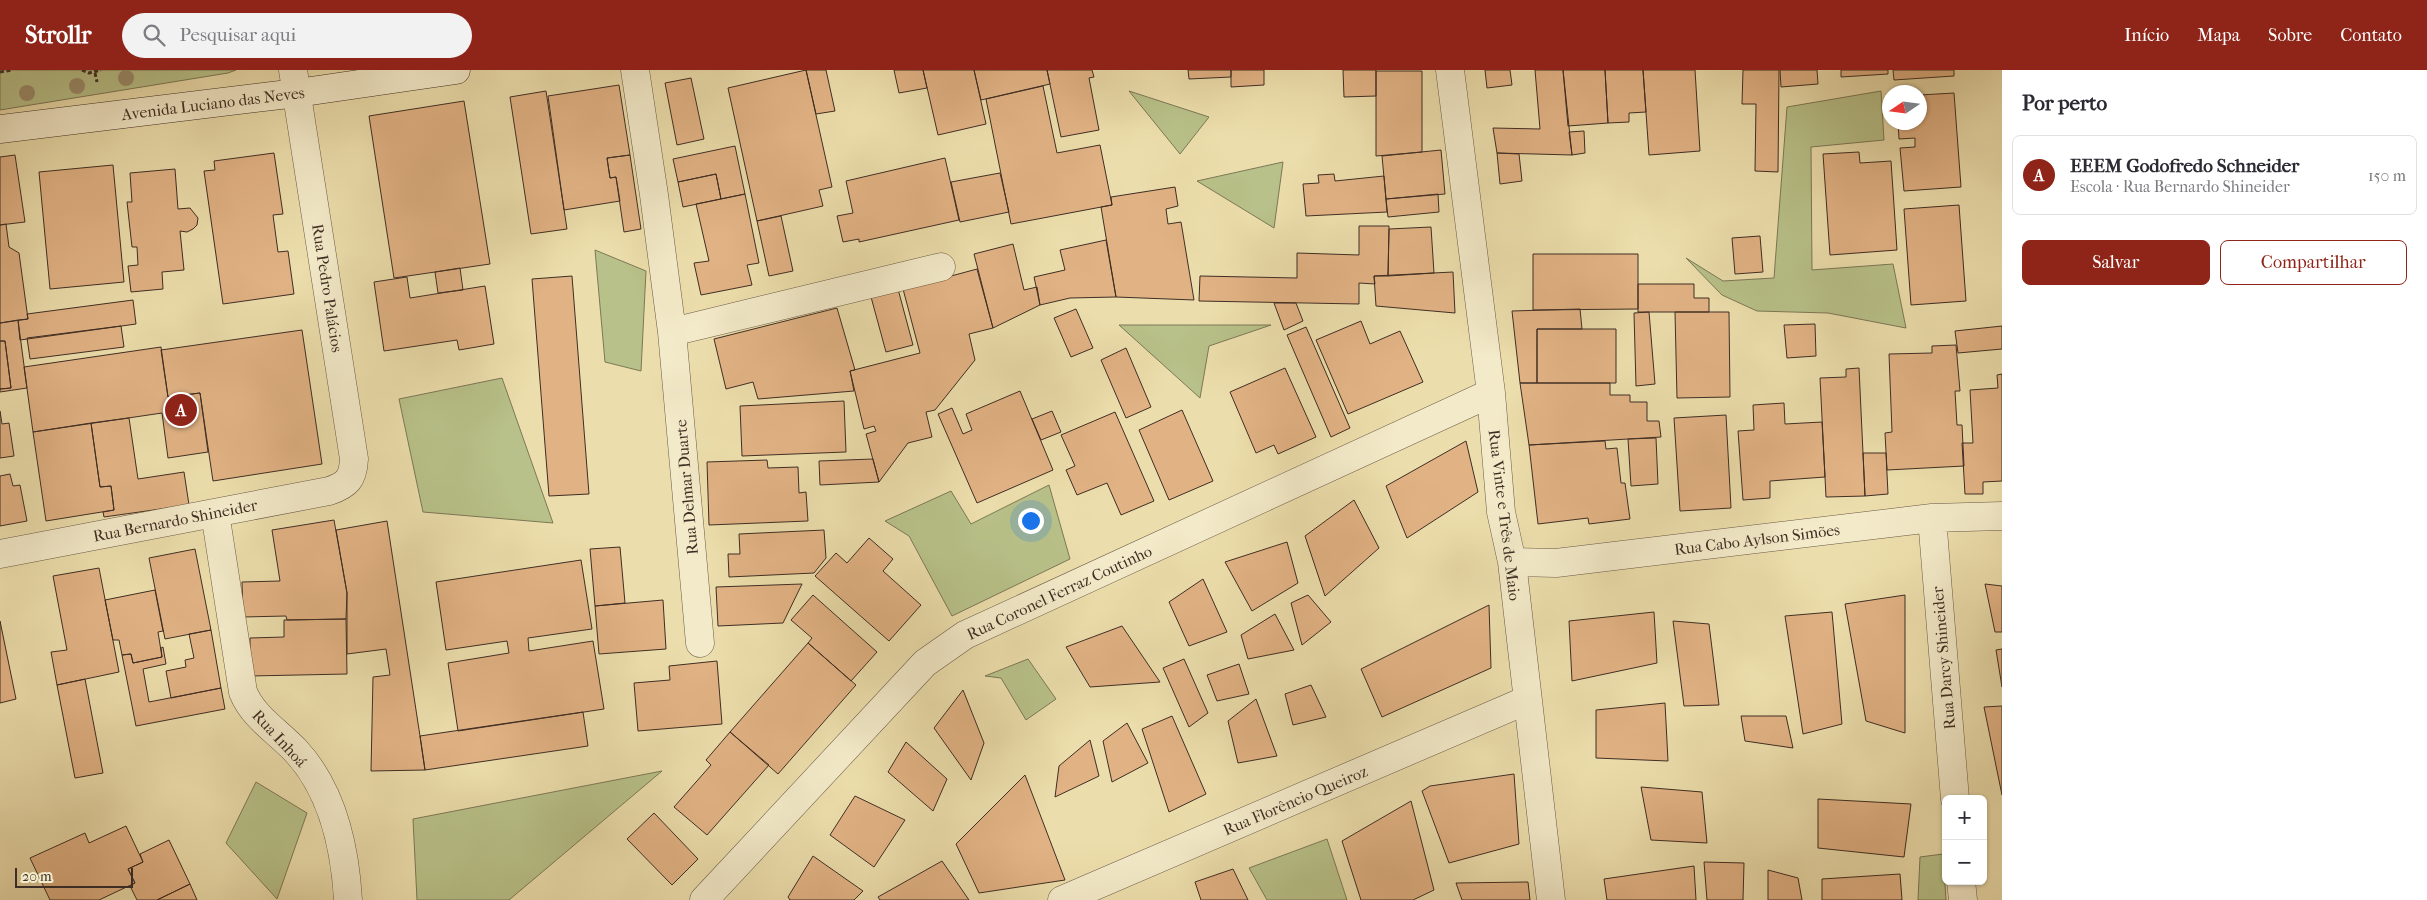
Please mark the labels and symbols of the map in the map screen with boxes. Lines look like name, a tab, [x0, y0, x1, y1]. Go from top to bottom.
street label: Avenida Luciano das Neves	[120, 83, 306, 124]
north arrow	[1882, 85, 1927, 130]
street label: Rua Pedro Palácios	[308, 222, 347, 354]
pin: A	[165, 391, 197, 429]
street label: Rua Delmar Duarte	[671, 418, 702, 555]
street label: Rua Vinte e Três de Maio	[1485, 428, 1524, 602]
street label: Rua Bernardo Shineider	[91, 495, 259, 546]
your location	[1018, 508, 1044, 534]
street label: Rua Cabo Aylson Simões	[1673, 520, 1841, 559]
street label: Rua Coronel Ferraz Coutinho	[964, 541, 1155, 644]
street label: Rua Darcy Shineider	[1928, 585, 1959, 730]
street label: Rua Inhoá	[248, 706, 311, 771]
street label: Rua Florêncio Queiroz	[1220, 761, 1370, 840]
scale bar	[15, 865, 132, 888]

